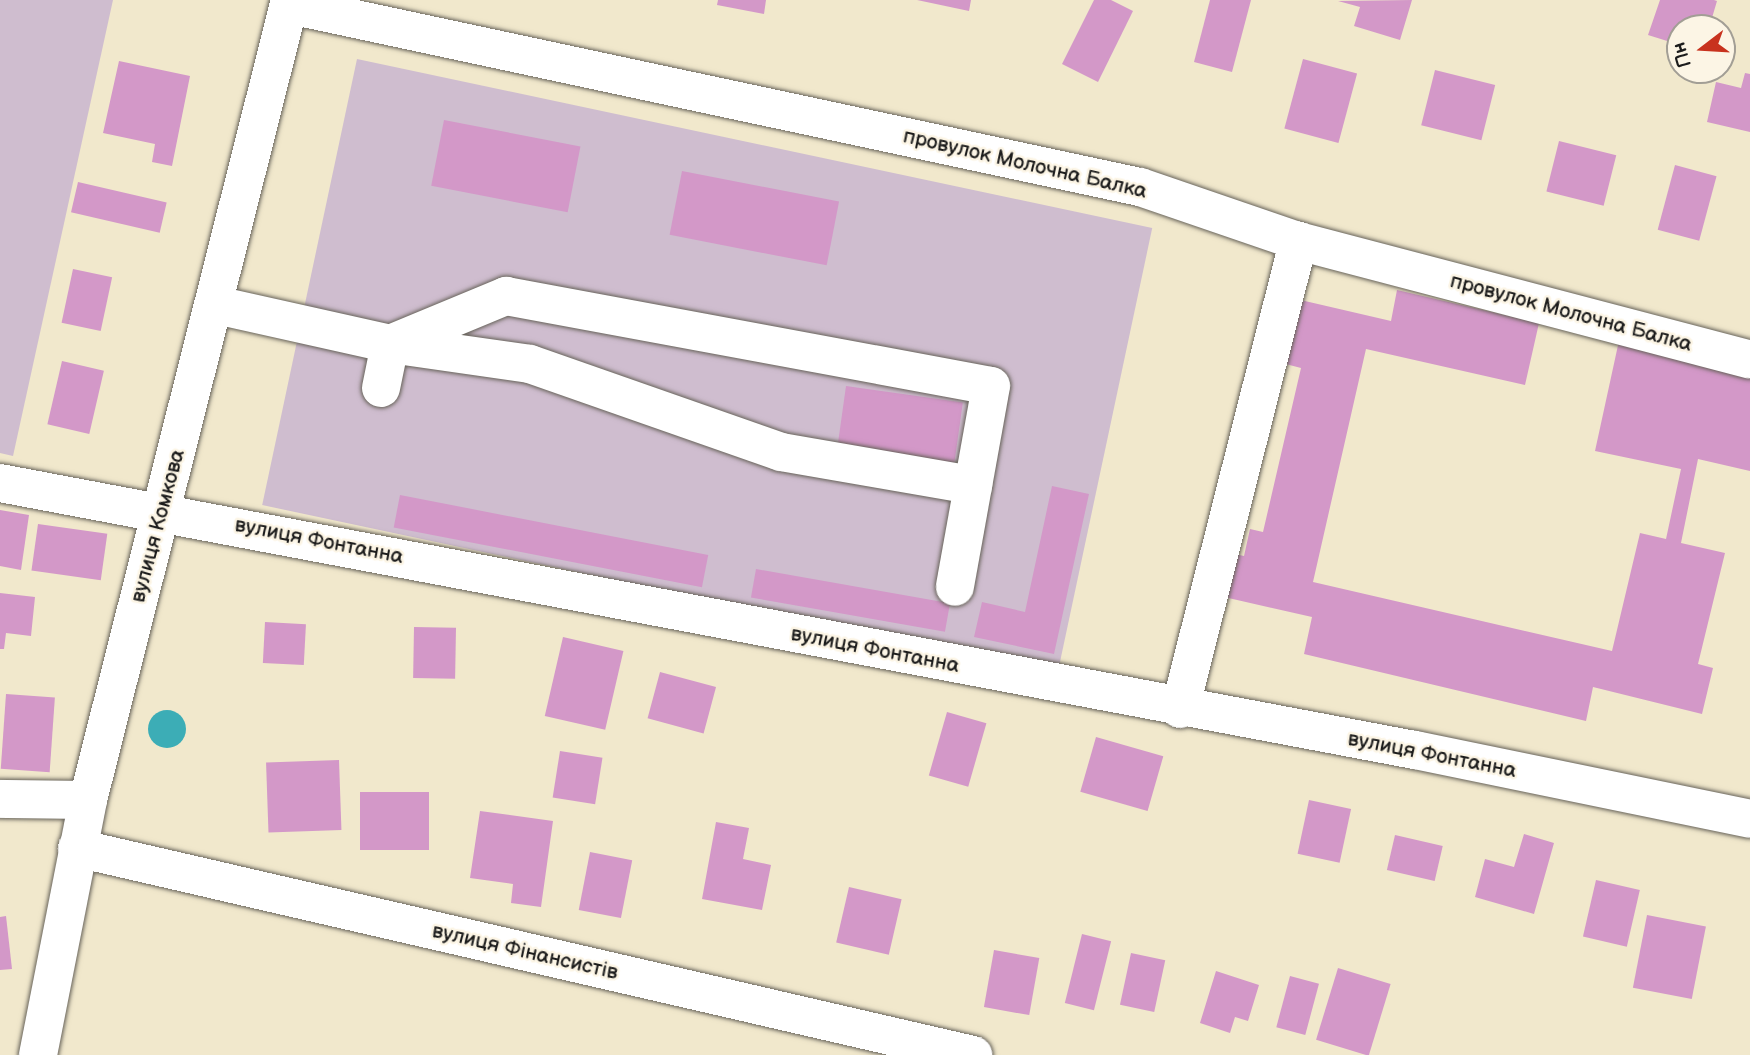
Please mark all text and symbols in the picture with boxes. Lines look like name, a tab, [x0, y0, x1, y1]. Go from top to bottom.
north arrow	[1666, 14, 1736, 84]
text: Пн	[1668, 39, 1697, 70]
street label: провулок Молочна Балка	[901, 124, 1149, 204]
street label: провулок Молочна Балка	[1447, 269, 1695, 357]
street label: вулиця Комкова	[125, 447, 191, 605]
street label: вулиця Фонтанна	[233, 512, 405, 570]
street label: вулиця Фонтанна	[789, 621, 961, 679]
street label: вулиця Фонтанна	[1346, 726, 1518, 784]
street label: вулиця Фінансистів	[430, 918, 620, 986]

